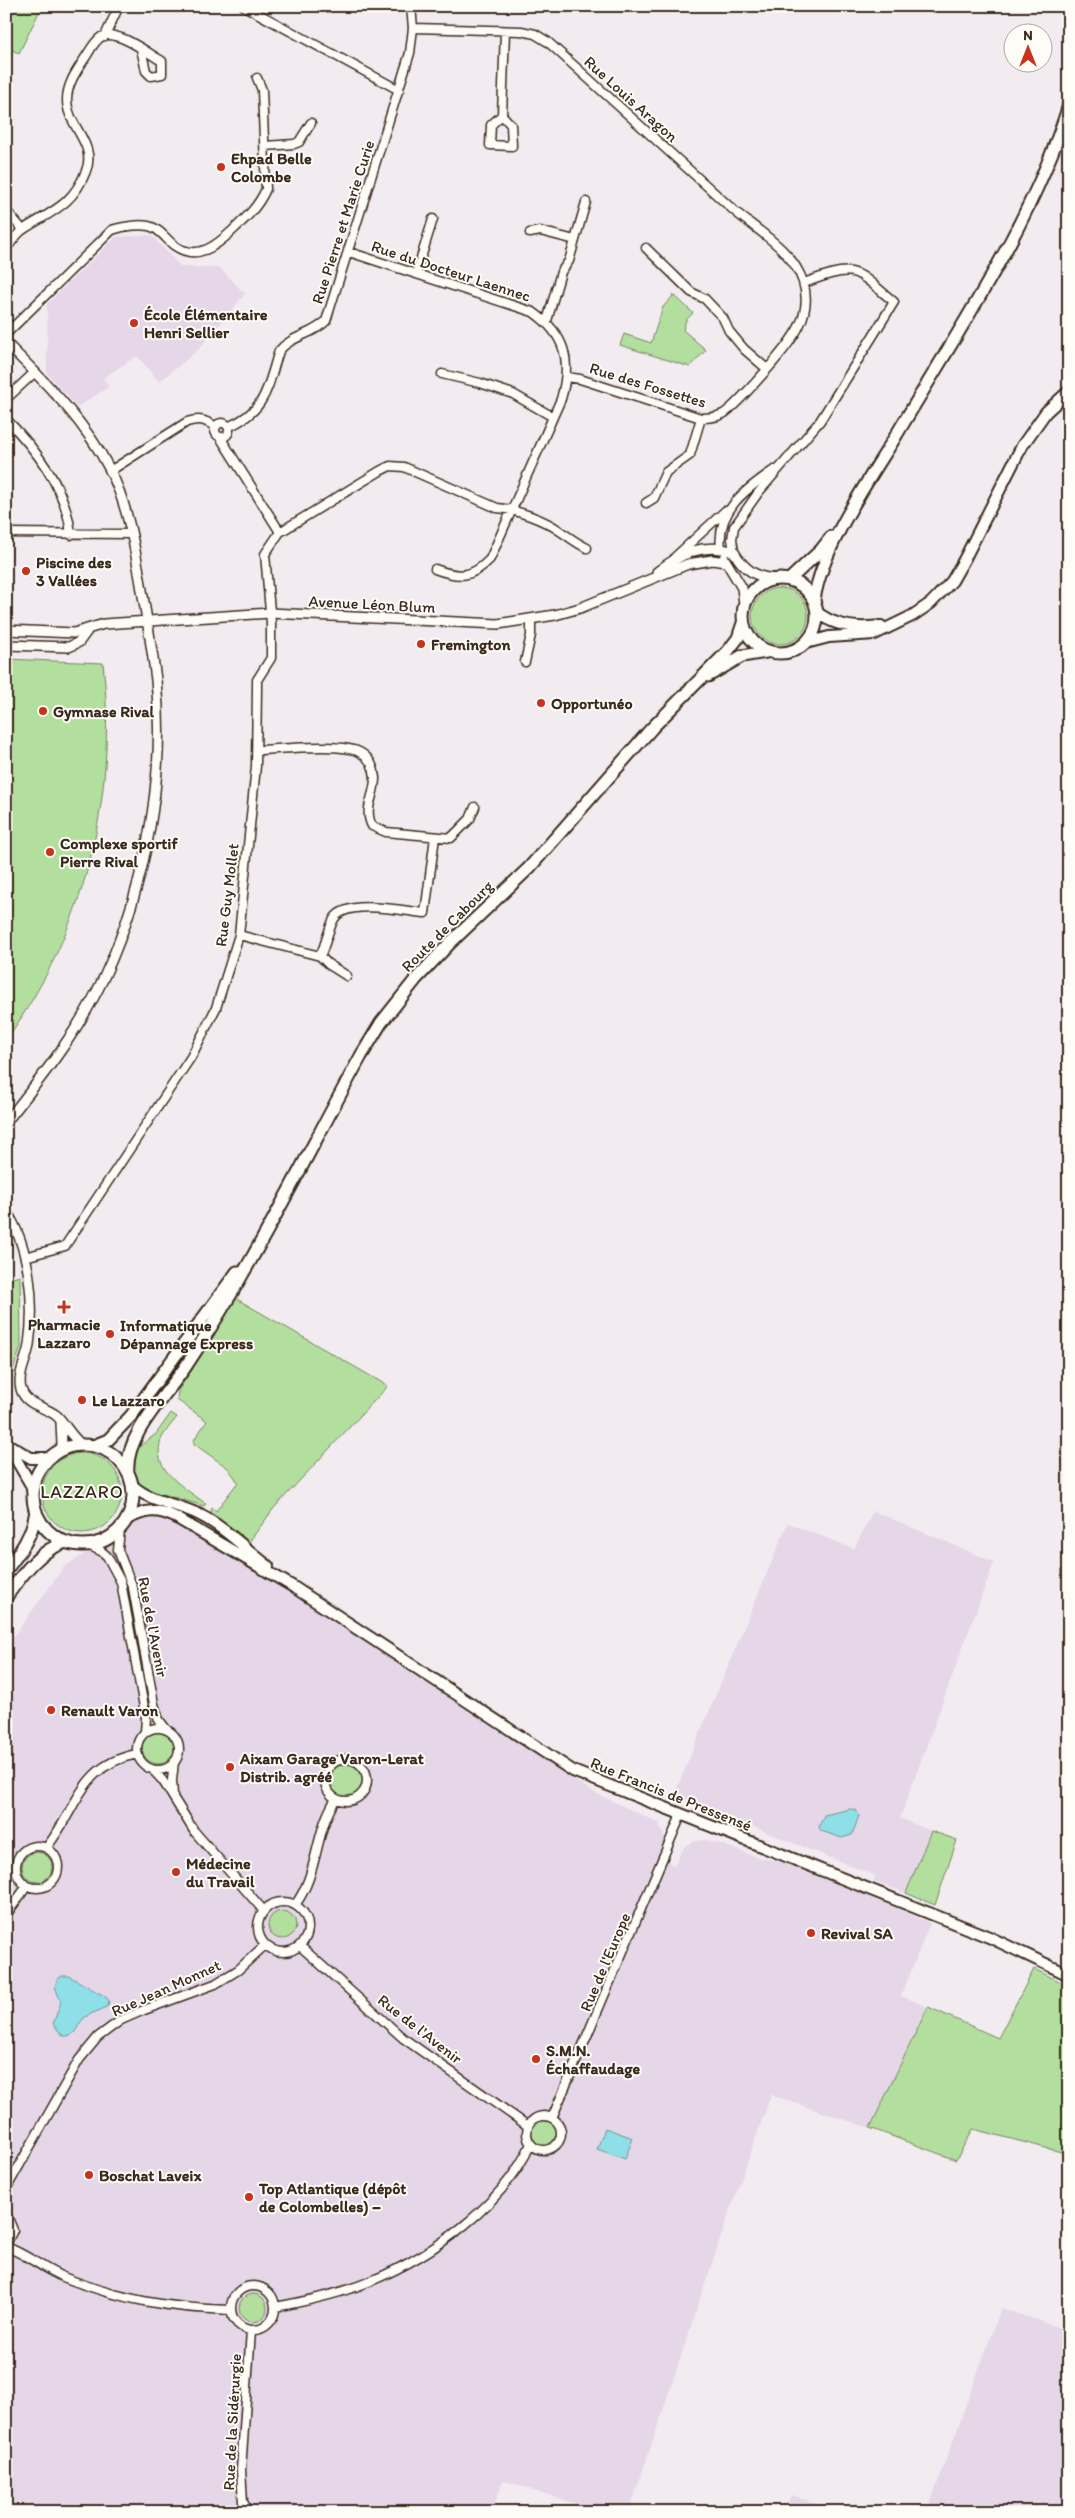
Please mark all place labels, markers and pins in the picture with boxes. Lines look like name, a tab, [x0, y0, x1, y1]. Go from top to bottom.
place label: Ehpad Belle Colombe	[231, 149, 312, 186]
marker: Ehpad Belle Colombe	[215, 161, 227, 173]
place label: École Élémentaire Henri Sellier	[144, 305, 268, 342]
marker: École Élémentaire Henri Sellier	[128, 317, 140, 329]
place label: Piscine des 3 Vallées	[36, 553, 112, 590]
marker: Piscine des 3 Vallées	[20, 565, 32, 577]
place label: Fremington	[431, 635, 511, 655]
marker: Fremington	[415, 638, 427, 650]
place label: Opportunéo	[551, 694, 633, 714]
marker: Opportunéo	[535, 697, 547, 709]
place label: Gymnase Rival	[53, 702, 155, 722]
marker: Gymnase Rival	[37, 705, 49, 717]
place label: Complexe sportif Pierre Rival	[60, 834, 178, 871]
marker: Complexe sportif Pierre Rival	[44, 846, 56, 858]
marker: Pharmacie Lazzaro	[58, 1301, 70, 1313]
place label: Pharmacie Lazzaro	[28, 1315, 101, 1352]
place label: Informatique Dépannage Express	[120, 1316, 253, 1354]
marker: Informatique Dépannage Express	[104, 1328, 116, 1340]
place label: Le Lazzaro	[92, 1391, 165, 1410]
marker: Le Lazzaro	[76, 1394, 88, 1406]
place label: Renault Varon	[61, 1701, 159, 1720]
marker: Renault Varon	[45, 1704, 57, 1716]
place label: Aixam Garage Varon-Lerat Distrib. agréé	[239, 1749, 424, 1787]
marker: Aixam Garage Varon-Lerat Distrib. agréé	[224, 1761, 236, 1773]
place label: Médecine du Travail	[186, 1854, 255, 1891]
marker: Médecine du Travail	[170, 1866, 182, 1878]
place label: Revival SA	[821, 1924, 894, 1943]
marker: Revival SA	[805, 1927, 817, 1939]
place label: S.M.N. Échaffaudage	[546, 2041, 641, 2079]
marker: S.M.N. Échaffaudage	[530, 2053, 542, 2065]
place label: Boschat Laveix	[99, 2166, 202, 2185]
marker: Boschat Laveix	[83, 2169, 95, 2181]
place label: Top Atlantique (dépôt de Colombelles) –	[258, 2179, 406, 2217]
marker: Top Atlantique (dépôt de Colombelles) –	[243, 2191, 255, 2203]

